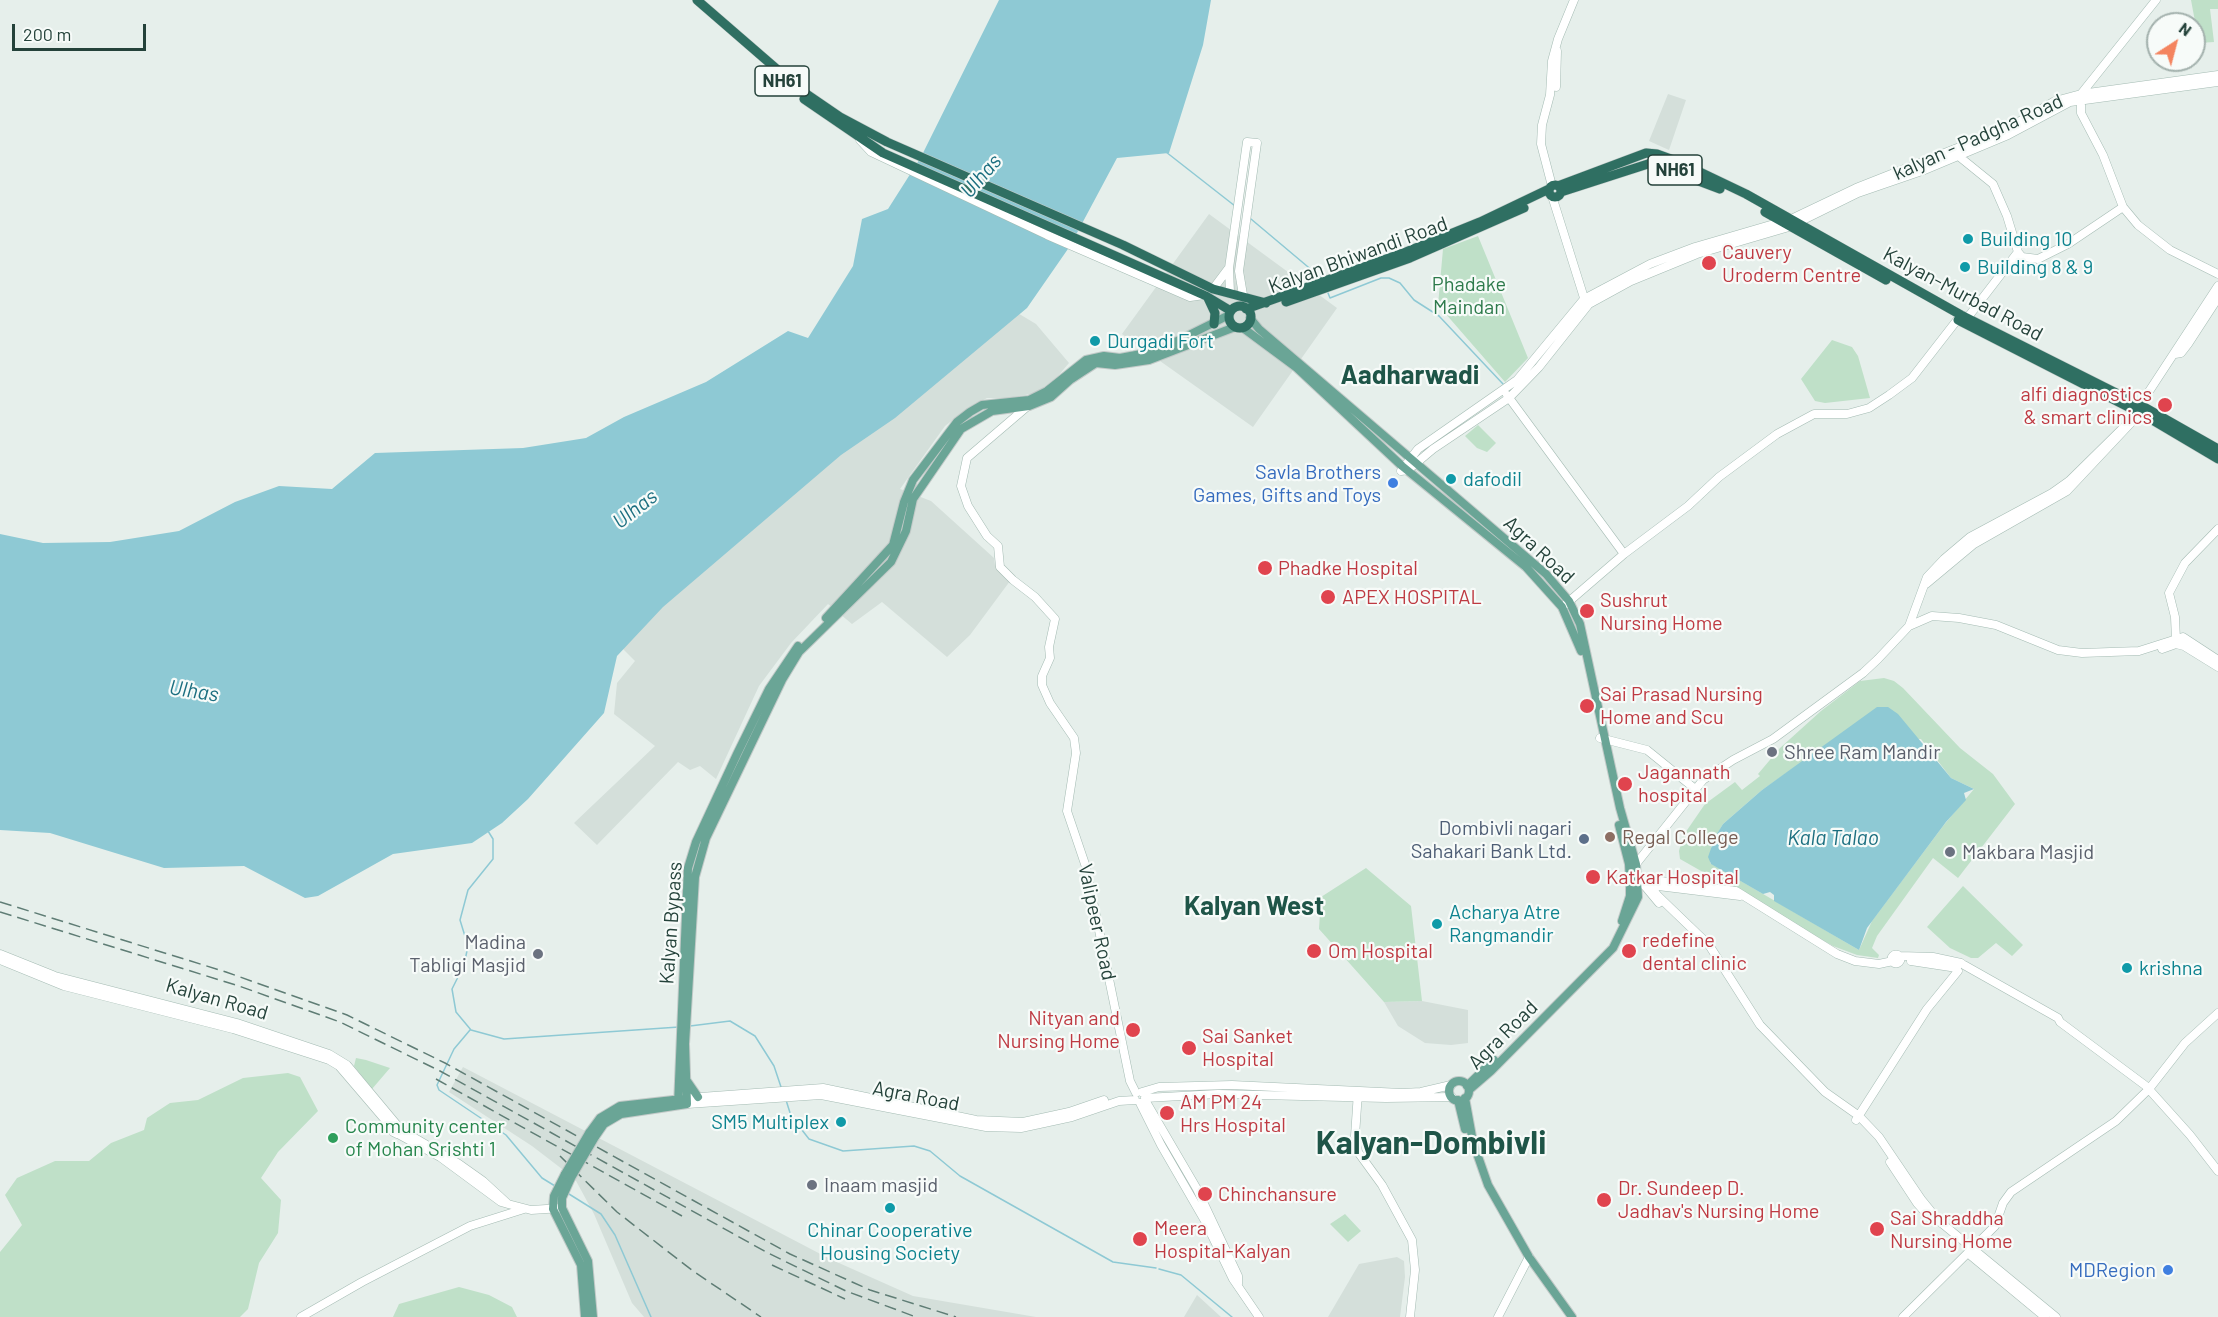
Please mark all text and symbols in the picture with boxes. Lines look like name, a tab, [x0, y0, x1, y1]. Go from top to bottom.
scale bar	[15, 12, 148, 50]
north arrow	[2146, 12, 2206, 72]
text: N	[2176, 18, 2196, 39]
text: 200 m	[23, 23, 71, 45]
road number: NH61	[755, 66, 809, 96]
street label: kalyan - Padgha Road	[1889, 89, 2067, 185]
water label: Ulhas	[955, 149, 1007, 203]
road number: NH61	[1648, 155, 1702, 185]
street label: Kalyan Bhiwandi Road	[1265, 211, 1451, 299]
place label: Building 10	[1980, 227, 2072, 251]
marker: Building 10	[1961, 232, 1975, 246]
place label: Cauvery Uroderm Centre	[1722, 240, 1861, 287]
street label: Kalyan-Murbad Road	[1879, 242, 2047, 346]
marker: Cauvery Uroderm Centre	[1700, 254, 1718, 272]
place label: Building 8 & 9	[1977, 255, 2093, 279]
marker: Building 8 & 9	[1958, 260, 1972, 274]
park label: Phadake Maindan	[1432, 272, 1506, 319]
place label: Durgadi Fort	[1107, 329, 1214, 353]
marker: Durgadi Fort	[1088, 334, 1102, 348]
district label: Aadharwadi	[1341, 359, 1479, 391]
place label: alfi diagnostics & smart clinics	[2020, 382, 2152, 429]
marker: alfi diagnostics & smart clinics	[2156, 396, 2174, 414]
place label: Savla Brothers Games, Gifts and Toys	[1193, 460, 1381, 507]
place label: dafodil	[1463, 467, 1522, 491]
marker: dafodil	[1444, 472, 1458, 486]
marker: Savla Brothers Games, Gifts and Toys	[1386, 476, 1400, 490]
water label: Ulhas	[608, 484, 662, 534]
street label: Agra Road	[1499, 511, 1579, 589]
place label: Phadke Hospital	[1278, 556, 1418, 580]
marker: Phadke Hospital	[1256, 559, 1274, 577]
place label: APEX HOSPITAL	[1342, 585, 1482, 609]
marker: APEX HOSPITAL	[1319, 588, 1337, 606]
place label: Sushrut Nursing Home	[1600, 588, 1723, 635]
marker: Sushrut Nursing Home	[1578, 602, 1596, 620]
water label: Ulhas	[167, 675, 221, 707]
place label: Sai Prasad Nursing Home and Scu	[1600, 682, 1763, 729]
marker: Sai Prasad Nursing Home and Scu	[1578, 697, 1596, 715]
place label: Shree Ram Mandir	[1784, 740, 1940, 764]
marker: Shree Ram Mandir	[1765, 745, 1779, 759]
place label: Jagannath hospital	[1638, 760, 1730, 807]
marker: Jagannath hospital	[1616, 775, 1634, 793]
place label: Dombivli nagari Sahakari Bank Ltd.	[1411, 816, 1572, 863]
place label: Regal College	[1622, 825, 1739, 849]
water label: Kala Talao	[1787, 825, 1879, 851]
marker: Regal College	[1603, 830, 1617, 844]
marker: Dombivli nagari Sahakari Bank Ltd.	[1577, 832, 1591, 846]
place label: Makbara Masjid	[1962, 840, 2094, 864]
marker: Makbara Masjid	[1943, 845, 1957, 859]
street label: Kalyan Bypass	[655, 861, 687, 985]
street label: Valipeer Road	[1073, 862, 1121, 982]
place label: Katkar Hospital	[1606, 865, 1739, 889]
marker: Katkar Hospital	[1584, 868, 1602, 886]
district label: Kalyan West	[1184, 890, 1324, 922]
place label: Acharya Atre Rangmandir	[1449, 900, 1560, 947]
marker: Acharya Atre Rangmandir	[1430, 917, 1444, 931]
place label: redefine dental clinic	[1642, 928, 1747, 975]
place label: Madina Tabligi Masjid	[409, 930, 526, 977]
place label: Om Hospital	[1328, 939, 1433, 963]
marker: Om Hospital	[1305, 942, 1323, 960]
marker: redefine dental clinic	[1620, 942, 1638, 960]
marker: Madina Tabligi Masjid	[531, 947, 545, 961]
place label: krishna	[2139, 956, 2203, 980]
marker: krishna	[2120, 961, 2134, 975]
street label: Kalyan Road	[163, 973, 271, 1025]
street label: Agra Road	[1463, 995, 1543, 1075]
place label: Nityan and Nursing Home	[997, 1006, 1120, 1053]
marker: Nityan and Nursing Home	[1124, 1021, 1142, 1039]
place label: Sai Sanket Hospital	[1202, 1024, 1293, 1071]
marker: Sai Sanket Hospital	[1180, 1039, 1198, 1057]
street label: Agra Road	[870, 1076, 962, 1116]
place label: AM PM 24 Hrs Hospital	[1180, 1090, 1286, 1137]
marker: AM PM 24 Hrs Hospital	[1158, 1104, 1176, 1122]
place label: SM5 Multiplex	[711, 1110, 829, 1134]
place label: Community center of Mohan Srishti 1	[345, 1114, 505, 1161]
marker: SM5 Multiplex	[834, 1115, 848, 1129]
district label: Kalyan-Dombivli	[1316, 1124, 1546, 1162]
marker: Community center of Mohan Srishti 1	[326, 1131, 340, 1145]
place label: Inaam masjid	[824, 1173, 938, 1197]
place label: Dr. Sundeep D. Jadhav's Nursing Home	[1618, 1176, 1819, 1223]
marker: Inaam masjid	[805, 1178, 819, 1192]
place label: Chinchansure	[1218, 1182, 1337, 1206]
marker: Chinchansure	[1196, 1185, 1214, 1203]
marker: Dr. Sundeep D. Jadhav's Nursing Home	[1595, 1191, 1613, 1209]
marker: Chinar Cooperative Housing Society	[883, 1201, 897, 1215]
place label: Sai Shraddha Nursing Home	[1890, 1206, 2013, 1253]
place label: Meera Hospital-Kalyan	[1154, 1216, 1291, 1263]
place label: Chinar Cooperative Housing Society	[807, 1218, 973, 1265]
marker: Sai Shraddha Nursing Home	[1868, 1220, 1886, 1238]
marker: Meera Hospital-Kalyan	[1131, 1230, 1149, 1248]
place label: MDRegion	[2069, 1258, 2156, 1282]
marker: MDRegion	[2161, 1263, 2175, 1277]

